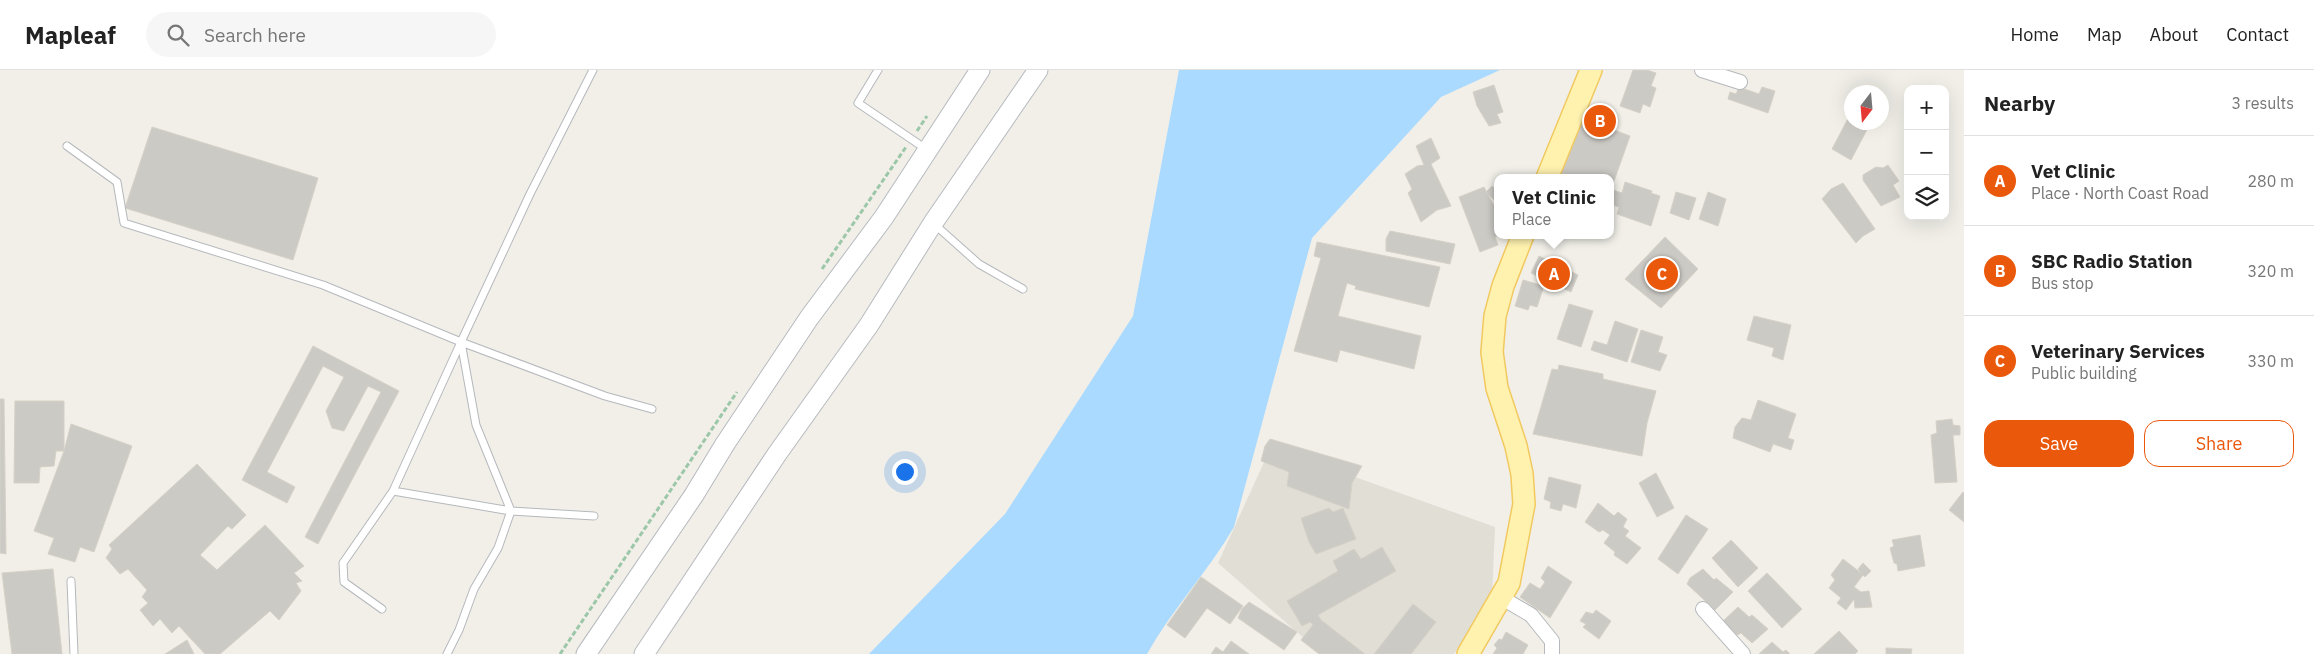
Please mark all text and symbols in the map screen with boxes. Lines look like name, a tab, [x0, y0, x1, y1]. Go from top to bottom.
search box	[146, 12, 496, 57]
text: Mapleaf	[25, 19, 116, 51]
icon: search	[164, 21, 192, 49]
text: Search here	[204, 23, 306, 47]
text: Home	[2011, 23, 2059, 46]
text: Map	[2087, 23, 2122, 46]
text: About	[2150, 23, 2198, 46]
text: Contact	[2226, 23, 2289, 46]
north arrow	[1844, 85, 1889, 130]
map controls	[1904, 85, 1949, 220]
button: +	[1904, 85, 1949, 130]
text: Nearby	[1984, 89, 2055, 117]
text: 3 results	[2231, 93, 2294, 113]
pin: B	[1584, 102, 1616, 140]
button: −	[1904, 130, 1949, 175]
text: Vet Clinic	[2031, 159, 2115, 183]
text: A	[1995, 171, 2005, 191]
text: 280 m	[2247, 171, 2294, 191]
popup	[1494, 174, 1614, 239]
button: layers	[1904, 175, 1949, 220]
text: Place · North Coast Road	[2031, 183, 2209, 203]
text: Vet Clinic	[1512, 185, 1596, 209]
text: Place	[1512, 209, 1551, 229]
text: SBC Radio Station	[2031, 249, 2192, 273]
pin: A	[1538, 255, 1570, 293]
pin: C	[1646, 255, 1678, 293]
text: B	[1995, 261, 2005, 281]
text: 320 m	[2247, 261, 2294, 281]
text: Bus stop	[2031, 273, 2094, 293]
text: Veterinary Services	[2031, 339, 2205, 363]
text: C	[1995, 351, 2005, 371]
text: 330 m	[2247, 351, 2294, 371]
text: Public building	[2031, 363, 2137, 383]
button: Save	[1984, 420, 2134, 467]
button: Share	[2144, 420, 2294, 467]
your location	[892, 459, 918, 485]

